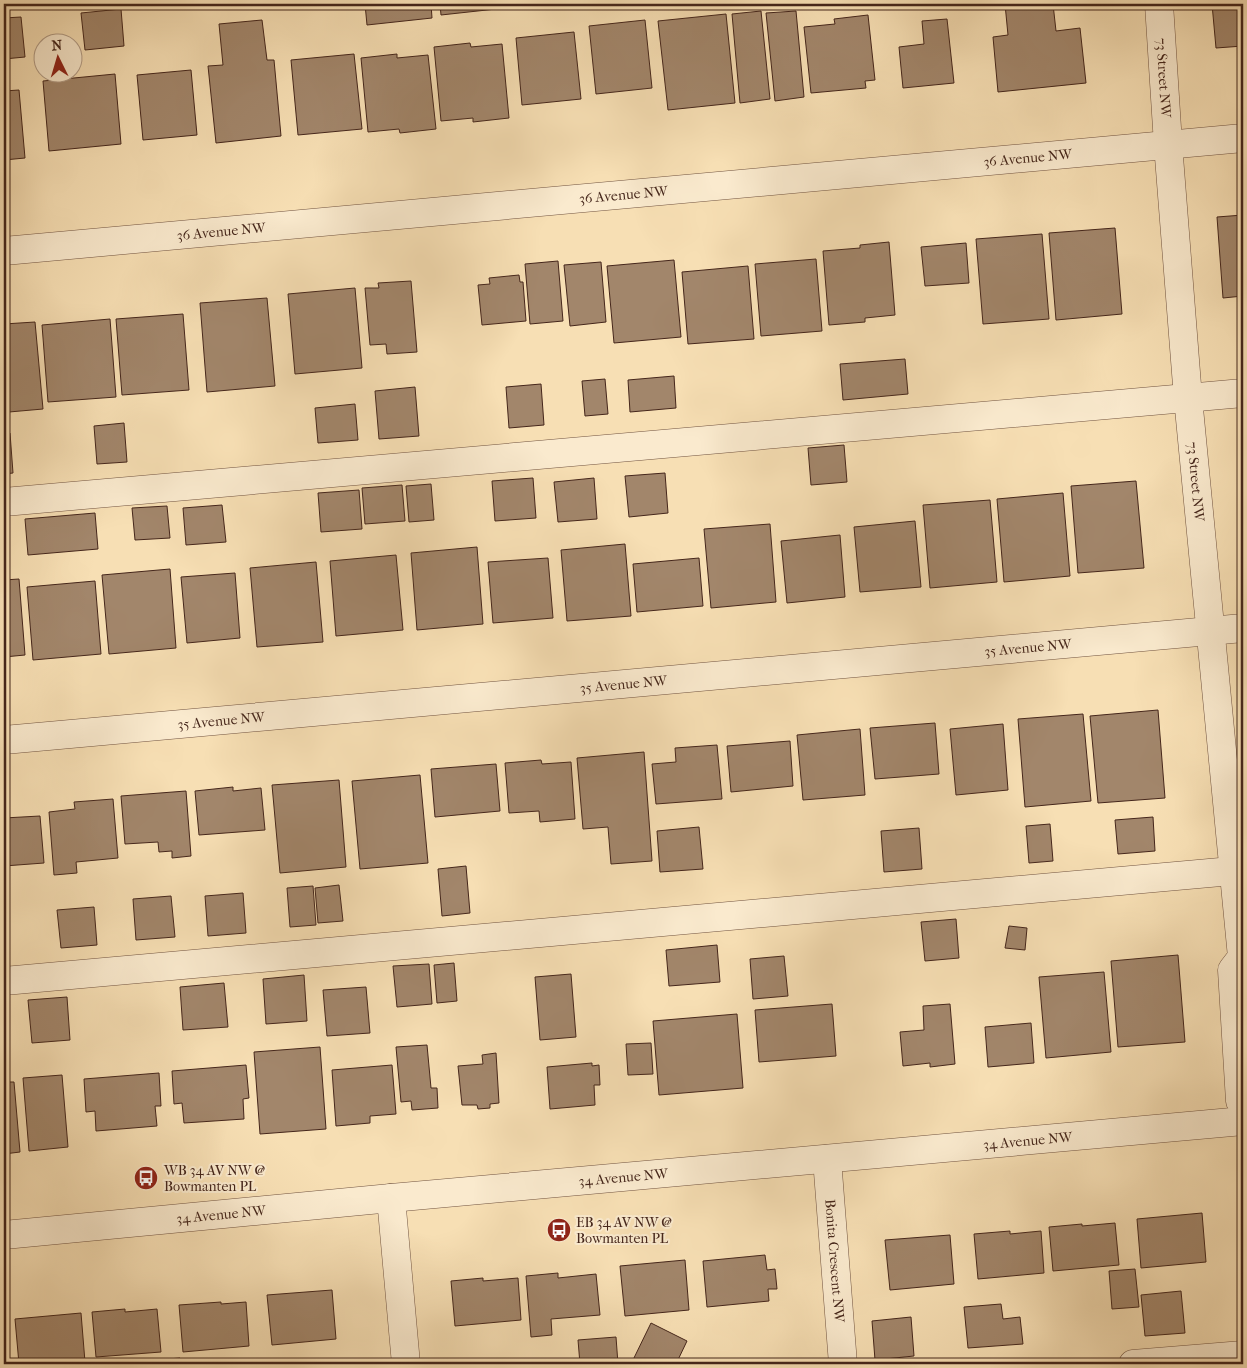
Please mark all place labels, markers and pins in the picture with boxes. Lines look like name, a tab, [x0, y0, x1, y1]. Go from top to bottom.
place label: WB 34 AV NW @ Bowmanten PL	[163, 1162, 266, 1195]
bus stop icon: WB 34 AV NW @ Bowmanten PL	[133, 1165, 159, 1191]
place label: EB 34 AV NW @ Bowmanten PL	[576, 1214, 672, 1247]
bus stop icon: EB 34 AV NW @ Bowmanten PL	[546, 1217, 572, 1243]

